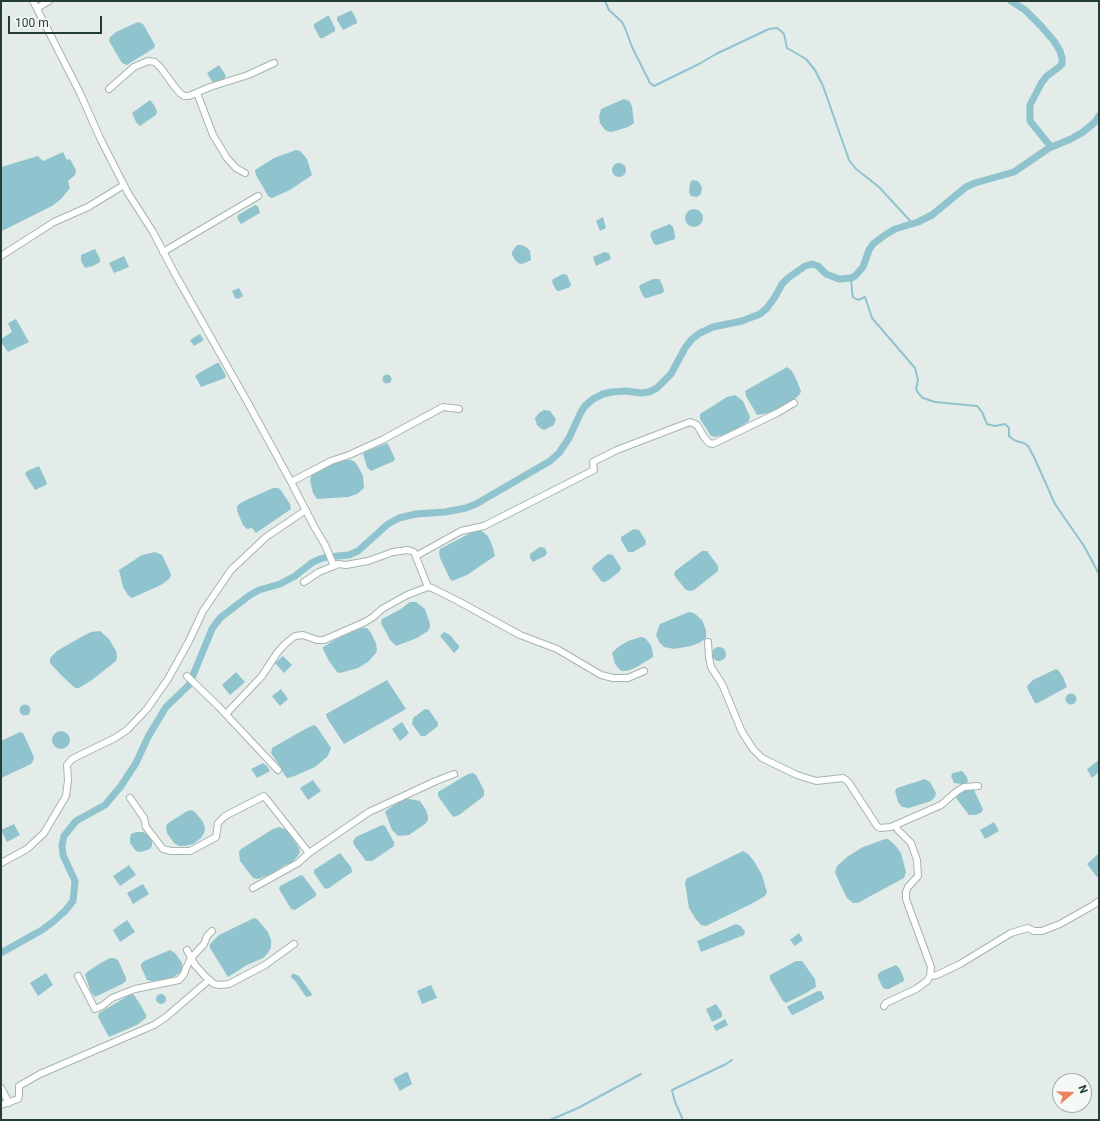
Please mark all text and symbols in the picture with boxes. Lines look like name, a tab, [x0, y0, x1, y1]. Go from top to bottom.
scale bar	[10, 8, 104, 34]
text: 100 m	[15, 16, 49, 30]
north arrow	[1052, 1073, 1092, 1113]
text: N	[1075, 1083, 1090, 1095]

